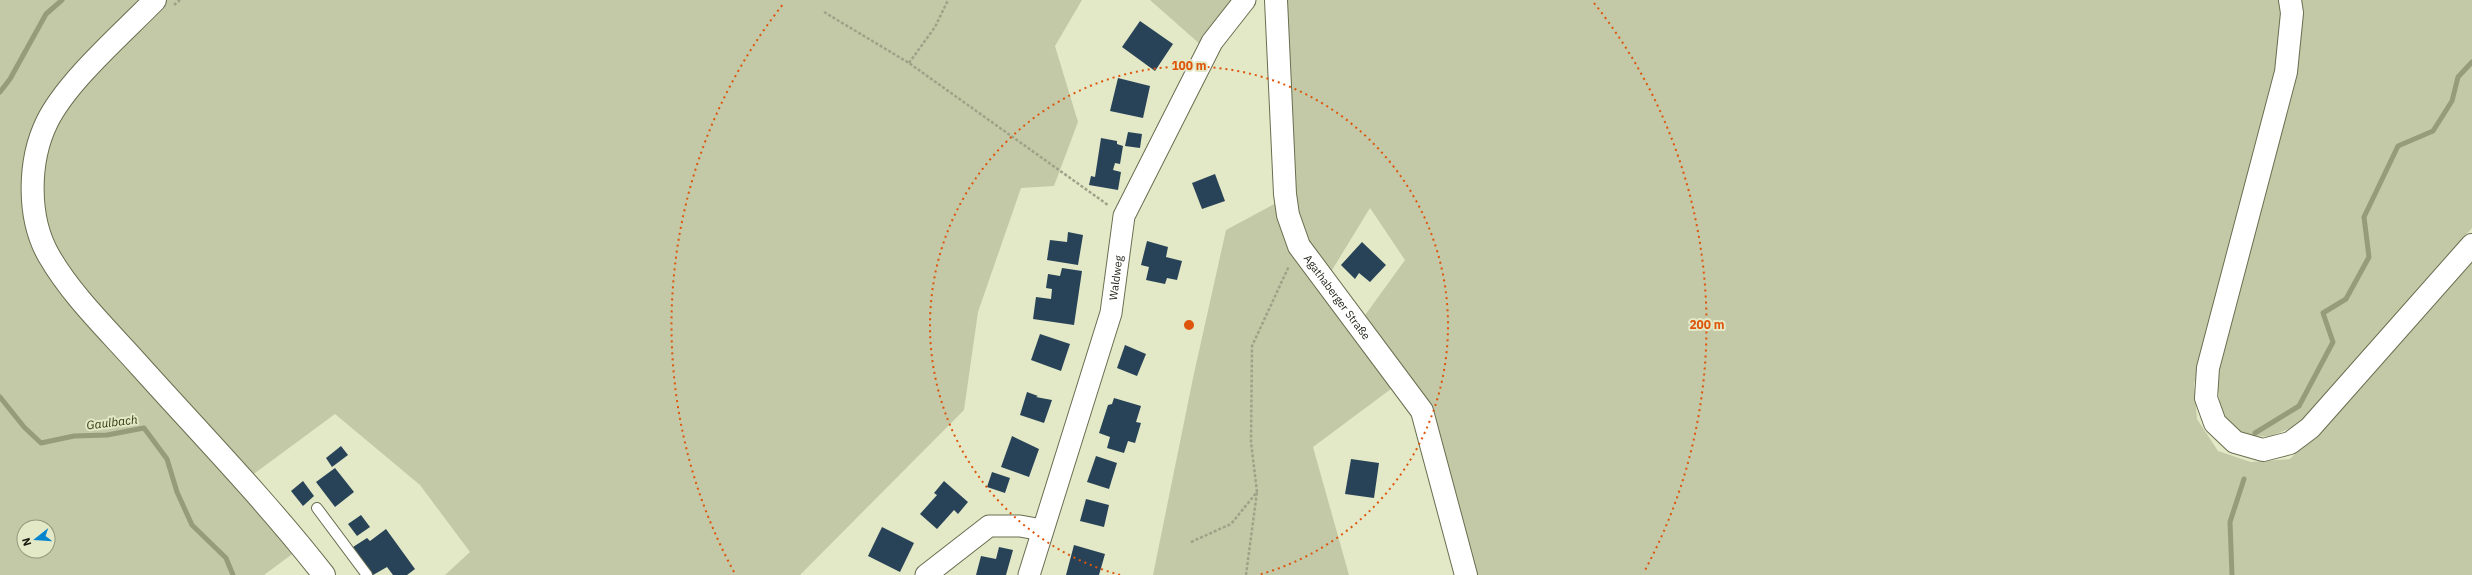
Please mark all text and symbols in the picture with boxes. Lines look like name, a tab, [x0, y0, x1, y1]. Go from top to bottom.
text: 100 m	[1171, 58, 1207, 73]
street label: Agathaberger Straße	[1301, 252, 1373, 342]
street label: Waldweg	[1106, 254, 1126, 301]
text: 200 m	[1689, 317, 1725, 332]
centre of rings	[1182, 318, 1196, 332]
water label: Gaulbach	[86, 411, 139, 433]
north arrow	[16, 519, 56, 559]
text: N	[19, 536, 34, 548]

